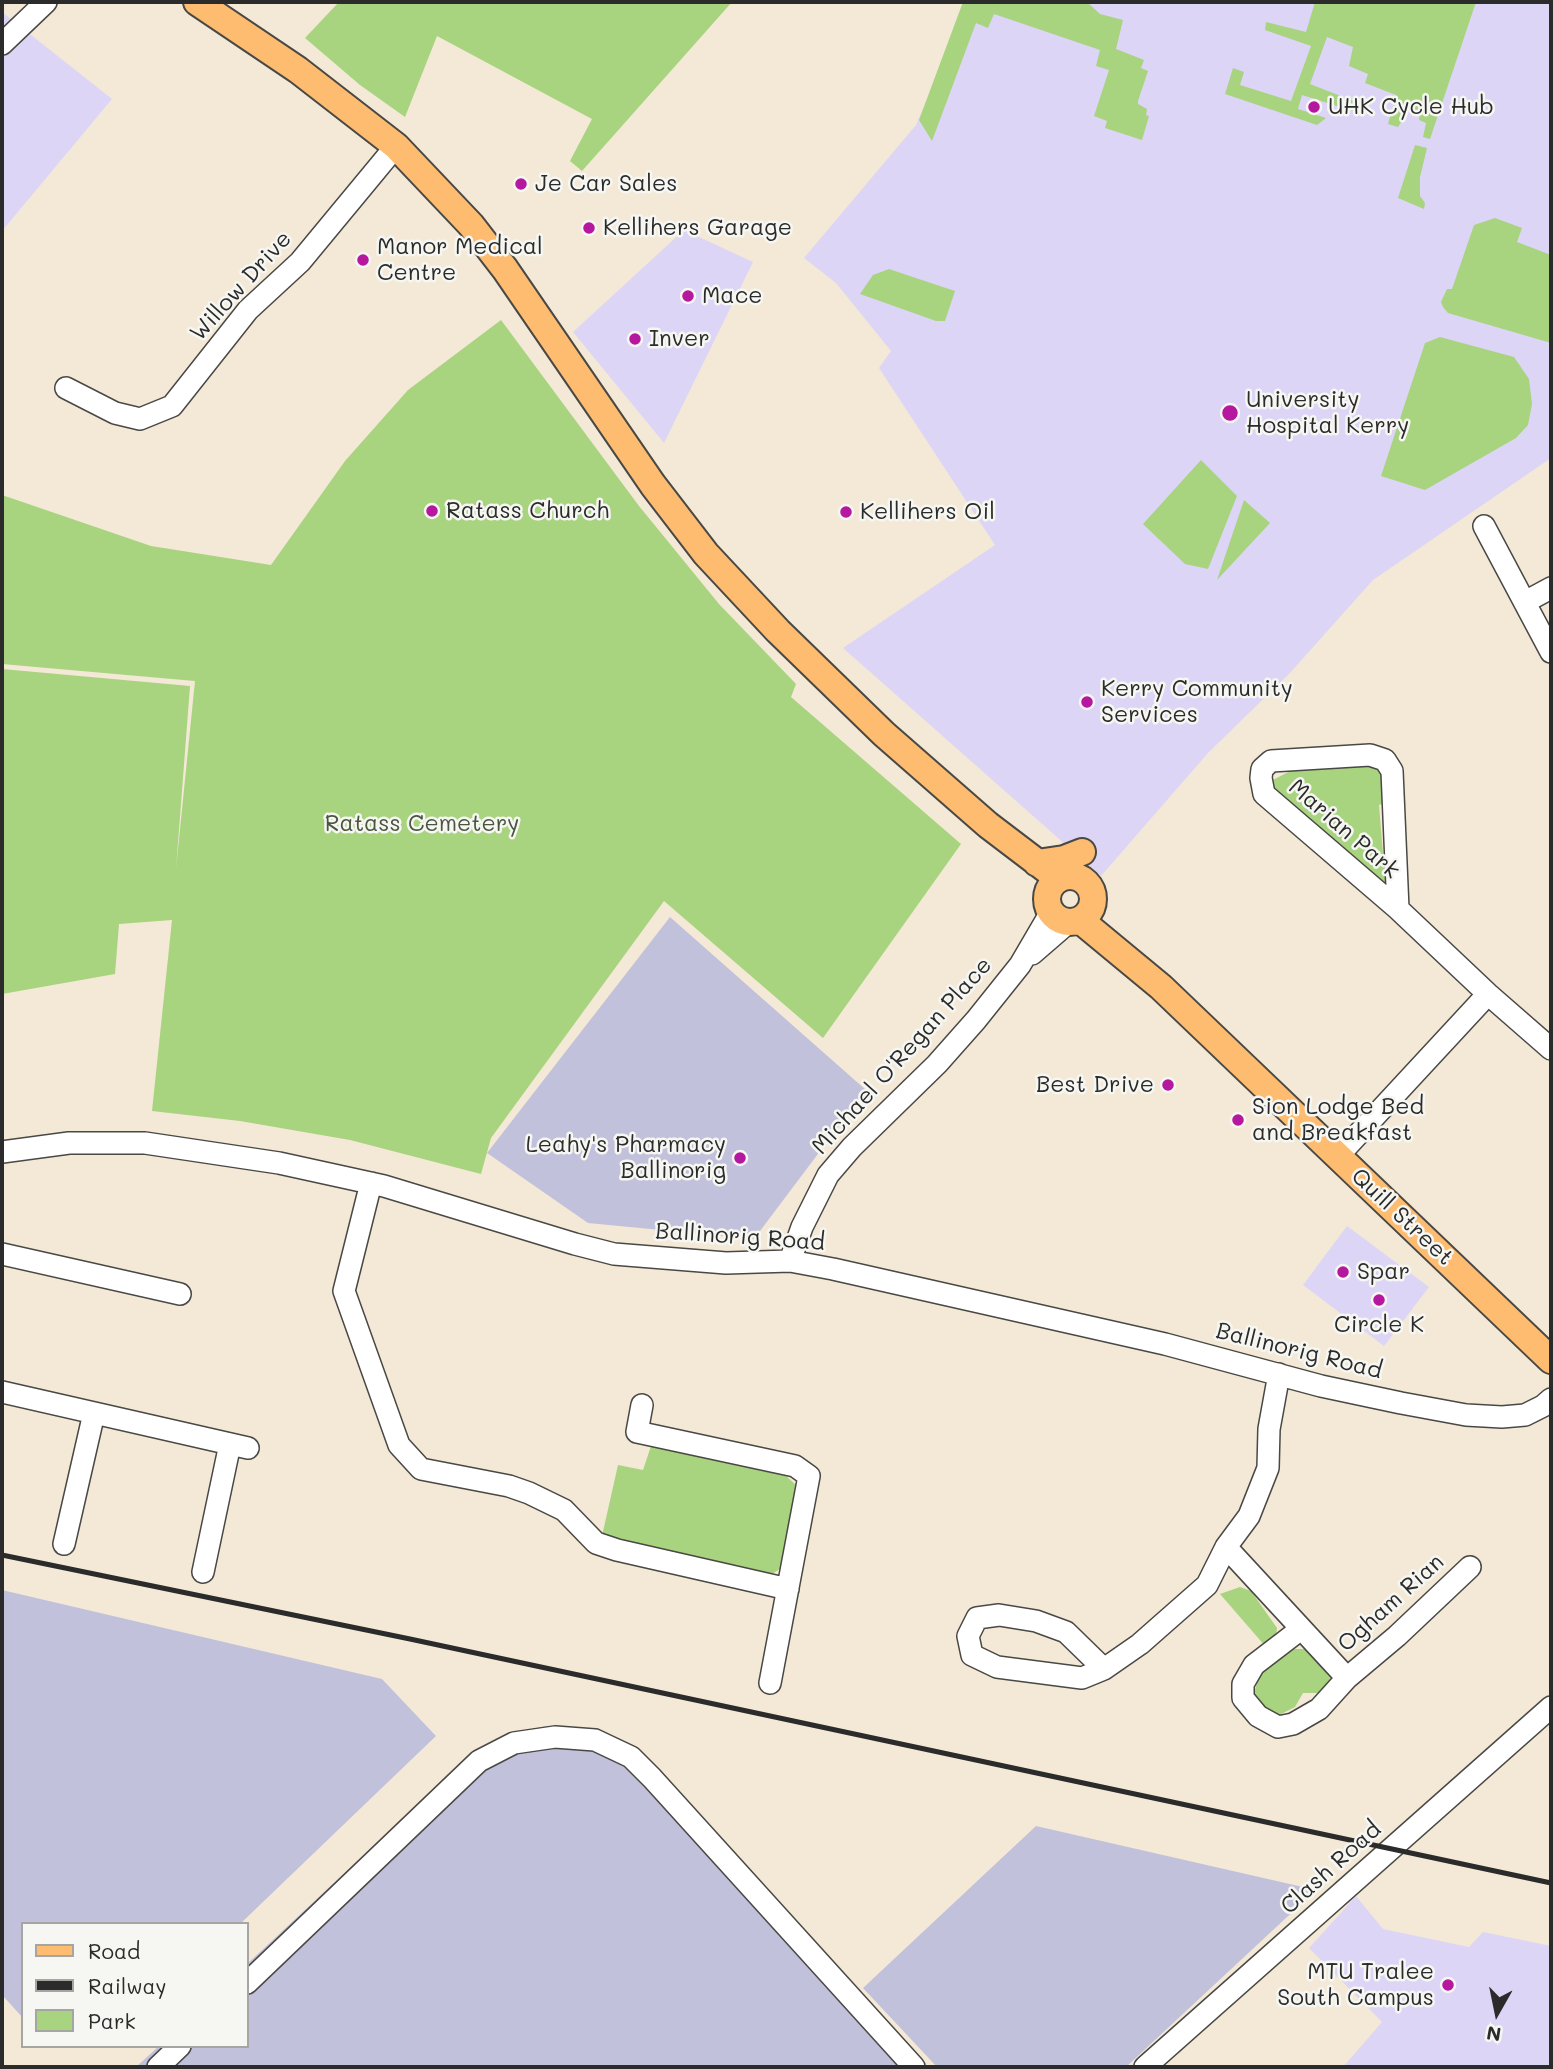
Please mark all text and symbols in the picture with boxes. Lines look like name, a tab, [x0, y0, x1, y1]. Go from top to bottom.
place label: UHK Cycle Hub	[1328, 93, 1494, 121]
marker: UHK Cycle Hub	[1306, 99, 1322, 115]
place label: Je Car Sales	[535, 170, 677, 198]
marker: Je Car Sales	[513, 176, 529, 192]
place label: Kellihers Garage	[603, 214, 792, 242]
marker: Kellihers Garage	[581, 220, 597, 236]
street label: Willow Drive	[184, 225, 298, 347]
place label: Manor Medical Centre	[377, 233, 543, 287]
marker: Manor Medical Centre	[355, 252, 371, 268]
place label: Mace	[702, 282, 762, 310]
marker: Mace	[680, 288, 696, 304]
place label: Inver	[649, 325, 710, 353]
marker: Inver	[627, 331, 643, 347]
place label: University Hospital Kerry	[1246, 386, 1409, 440]
marker: University Hospital Kerry	[1220, 403, 1240, 423]
place label: Ratass Church	[446, 497, 609, 525]
place label: Kellihers Oil	[860, 498, 995, 526]
marker: Ratass Church	[424, 503, 440, 519]
marker: Kellihers Oil	[838, 504, 854, 520]
place label: Kerry Community Services	[1101, 675, 1293, 729]
marker: Kerry Community Services	[1079, 694, 1095, 710]
street label: Marian Park	[1283, 773, 1405, 885]
park label: Ratass Cemetery	[325, 810, 519, 838]
street label: Michael O'Regan Place	[806, 952, 998, 1160]
place label: Best Drive	[1036, 1071, 1154, 1099]
marker: Best Drive	[1160, 1077, 1176, 1093]
place label: Sion Lodge Bed and Breakfast	[1252, 1093, 1424, 1147]
marker: Sion Lodge Bed and Breakfast	[1230, 1112, 1246, 1128]
place label: Leahy's Pharmacy Ballinorig	[526, 1131, 726, 1185]
marker: Leahy's Pharmacy Ballinorig	[732, 1150, 748, 1166]
street label: Quill Street	[1345, 1163, 1459, 1271]
street label: Ballinorig Road	[654, 1217, 826, 1257]
place label: Spar	[1357, 1258, 1410, 1286]
marker: Spar	[1335, 1264, 1351, 1280]
marker: Circle K	[1371, 1292, 1387, 1308]
place label: Circle K	[1334, 1311, 1424, 1339]
street label: Ballinorig Road	[1213, 1317, 1385, 1385]
street label: Ogham Rian	[1332, 1548, 1450, 1658]
street label: Clash Road	[1275, 1816, 1387, 1920]
legend	[21, 1922, 248, 2048]
text: Road	[88, 1937, 140, 1964]
place label: MTU Tralee South Campus	[1277, 1958, 1434, 2012]
text: Railway	[88, 1972, 167, 1999]
marker: MTU Tralee South Campus	[1440, 1977, 1456, 1993]
north arrow	[1462, 1978, 1532, 2048]
text: Park	[88, 2007, 136, 2034]
text: N	[1485, 2021, 1503, 2048]

